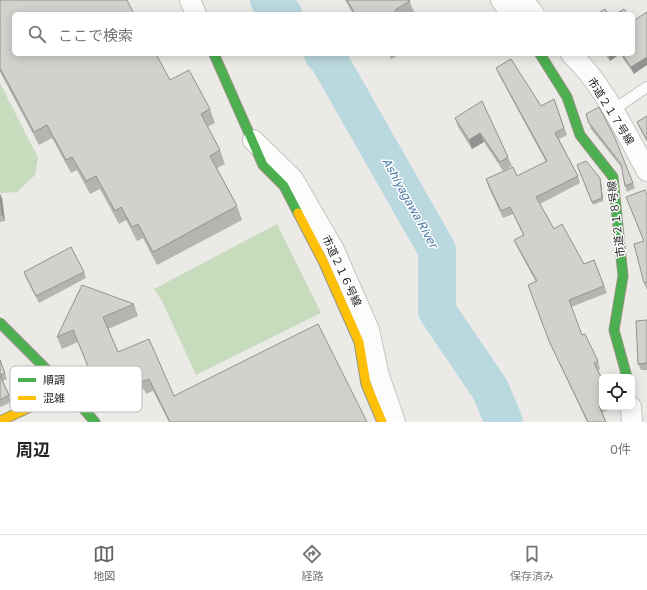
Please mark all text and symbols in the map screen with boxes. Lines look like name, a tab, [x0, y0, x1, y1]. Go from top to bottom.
search box	[12, 12, 635, 56]
icon: search	[26, 23, 48, 45]
text: ここで検索	[58, 26, 133, 44]
street label: 市道２１７号線	[586, 75, 637, 147]
water label: Ashiyagawa River	[379, 155, 443, 253]
street label: 市道２１８号線	[604, 180, 627, 258]
street label: 市道２１６号線	[320, 233, 365, 308]
legend	[10, 366, 142, 412]
text: 順調	[43, 373, 65, 386]
map controls	[599, 374, 635, 410]
button: locate	[599, 374, 635, 410]
text: 混雑	[43, 391, 65, 404]
text: 周辺	[16, 439, 50, 460]
text: 0件	[610, 441, 631, 457]
tab: 地図	[93, 543, 115, 583]
tab: 経路	[301, 543, 323, 583]
tab: 保存済み	[510, 543, 554, 583]

